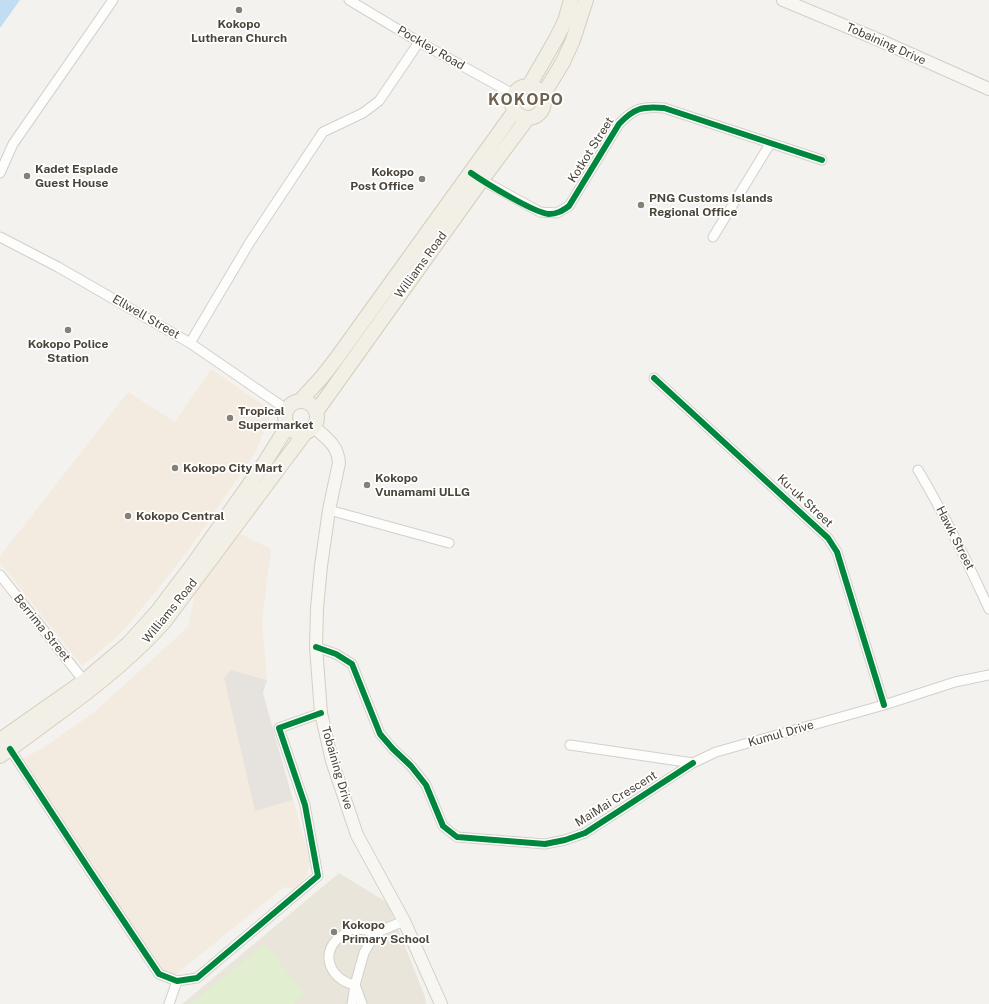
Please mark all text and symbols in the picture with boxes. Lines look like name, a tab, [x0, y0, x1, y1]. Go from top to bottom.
marker: Kokopo Lutheran Church	[234, 5, 244, 15]
place label: Kokopo Lutheran Church	[191, 17, 287, 45]
street label: Tobaining Drive	[844, 20, 928, 68]
street label: Pockley Road	[395, 23, 467, 73]
district label: KOKOPO	[488, 90, 564, 110]
street label: Kotkot Street	[565, 115, 617, 185]
place label: Kadet Esplade Guest House	[35, 162, 118, 190]
place label: Kokopo Post Office	[350, 165, 414, 193]
marker: Kadet Esplade Guest House	[22, 171, 32, 181]
marker: Kokopo Post Office	[417, 174, 427, 184]
place label: PNG Customs Islands Regional Office	[649, 191, 773, 219]
marker: PNG Customs Islands Regional Office	[636, 200, 646, 210]
street label: Williams Road	[392, 229, 450, 301]
street label: Ellwell Street	[110, 292, 182, 342]
marker: Kokopo Police Station	[63, 325, 73, 335]
place label: Kokopo Police Station	[28, 337, 108, 365]
place label: Tropical Supermarket	[238, 404, 313, 432]
marker: Tropical Supermarket	[225, 413, 235, 423]
place label: Kokopo City Mart	[183, 461, 283, 475]
marker: Kokopo City Mart	[170, 463, 180, 473]
place label: Kokopo Vunamami ULLG	[375, 471, 470, 499]
street label: Ku-uk Street	[774, 472, 836, 530]
marker: Kokopo Vunamami ULLG	[362, 480, 372, 490]
street label: Hawk Street	[933, 504, 977, 572]
place label: Kokopo Central	[136, 509, 225, 523]
marker: Kokopo Central	[123, 511, 133, 521]
street label: Williams Road	[140, 576, 200, 646]
street label: Berrima Street	[11, 591, 73, 665]
street label: Kumul Drive	[747, 718, 815, 750]
street label: Tobaining Drive	[318, 725, 356, 811]
street label: MaiMai Crescent	[572, 768, 660, 830]
place label: Kokopo Primary School	[342, 918, 430, 946]
marker: Kokopo Primary School	[329, 927, 339, 937]

